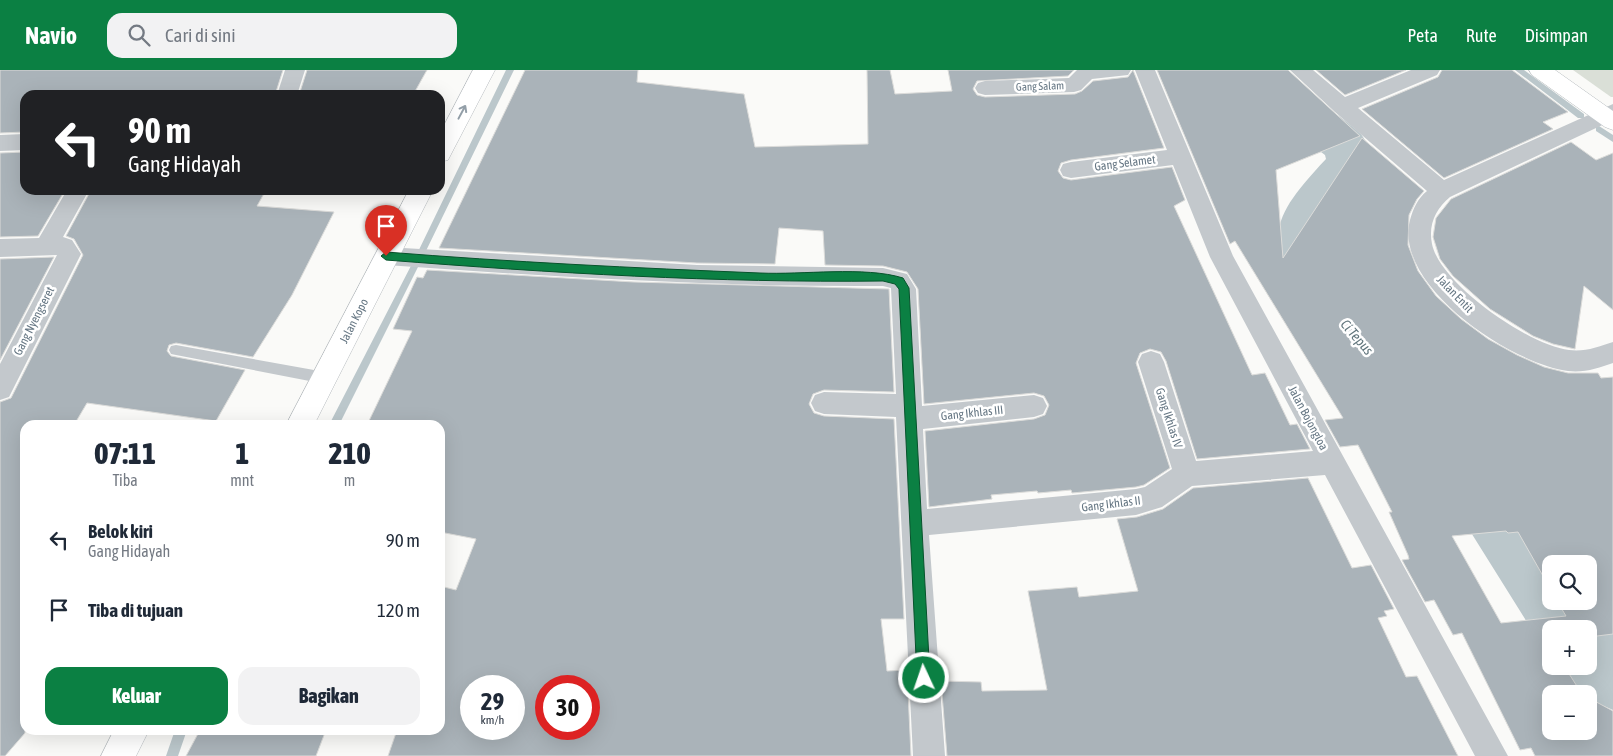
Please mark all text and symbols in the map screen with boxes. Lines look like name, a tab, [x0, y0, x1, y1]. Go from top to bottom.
search box	[107, 13, 457, 58]
icon: search	[125, 21, 153, 49]
text: Navio	[25, 22, 77, 49]
text: Cari di sini	[165, 24, 236, 46]
text: Peta	[1407, 25, 1438, 46]
text: Rute	[1466, 25, 1497, 46]
text: Disimpan	[1525, 25, 1588, 46]
street label: Gang Salam	[1016, 79, 1064, 93]
one-way arrow	[458, 105, 467, 120]
icon: left	[45, 110, 110, 175]
text: 90 m	[128, 110, 191, 150]
text: Gang Hidayah	[128, 151, 241, 177]
street label: Gang Selamet	[1094, 152, 1157, 174]
pin	[365, 205, 407, 256]
icon: arrive	[372, 212, 400, 240]
street label: Jalan Entit	[1434, 273, 1476, 316]
street label: Gang Nyengseret	[11, 284, 58, 358]
street label: Jalan Kopo	[337, 296, 371, 346]
water label: Ci Tepus	[1337, 316, 1377, 358]
street label: Jalan Bojongloa	[1285, 384, 1331, 452]
street label: Gang Ikhlas IV	[1153, 386, 1185, 450]
street label: Gang Ikhlas III	[940, 403, 1004, 423]
text: 07:11	[94, 436, 156, 470]
text: 1	[235, 436, 249, 470]
text: 210	[328, 436, 371, 470]
text: Tiba	[112, 471, 138, 489]
text: mnt	[230, 471, 254, 489]
text: m	[344, 471, 355, 489]
street label: Gang Ikhlas II	[1081, 493, 1141, 515]
text: Belok kiri	[88, 520, 153, 542]
icon: left	[45, 526, 73, 554]
text: 90 m	[386, 529, 420, 551]
text: Gang Hidayah	[88, 542, 170, 560]
map controls	[1542, 555, 1597, 740]
button: search	[1542, 555, 1597, 610]
icon: arrive	[45, 596, 73, 624]
text: Tiba di tujuan	[88, 599, 183, 621]
text: 120 m	[377, 599, 420, 621]
button: +	[1542, 620, 1597, 675]
position arrow	[897, 651, 949, 703]
button: Keluar	[45, 667, 228, 725]
button: Bagikan	[238, 667, 420, 725]
speed limit sign: 30	[535, 675, 600, 740]
button: −	[1542, 685, 1597, 740]
text: 29	[481, 687, 504, 715]
text: km/h	[481, 713, 504, 727]

